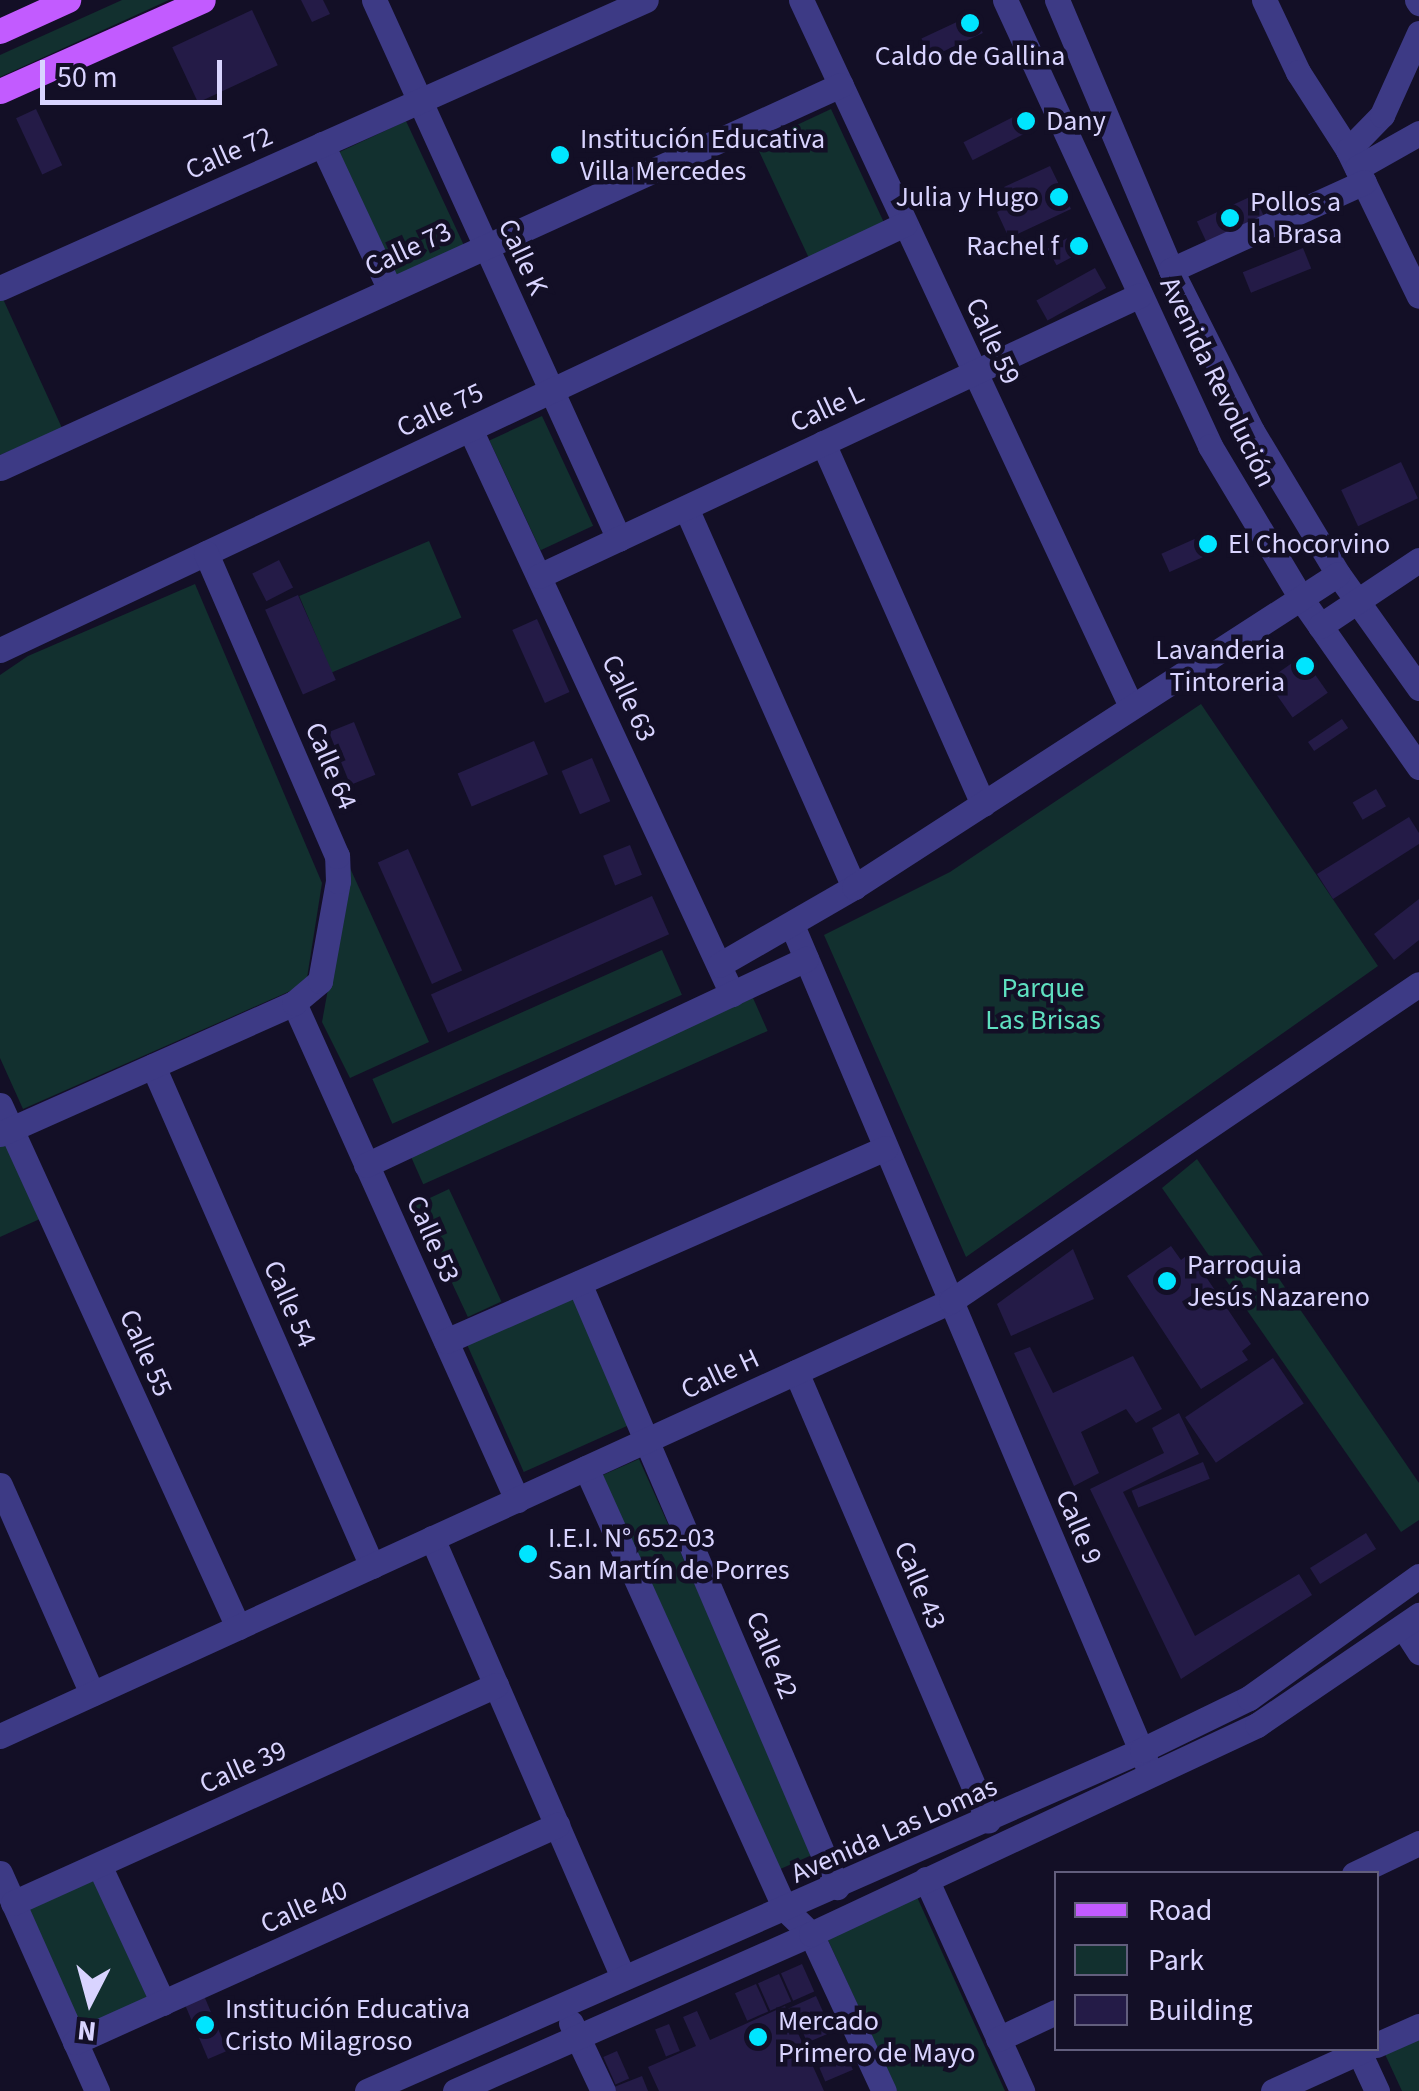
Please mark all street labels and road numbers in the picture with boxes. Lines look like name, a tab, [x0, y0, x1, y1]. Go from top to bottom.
street label: Calle 72	[180, 119, 278, 187]
street label: Calle 73	[359, 214, 457, 284]
street label: Calle K	[491, 214, 555, 300]
street label: Avenida Revolución	[1153, 271, 1283, 493]
street label: Calle 59	[958, 292, 1028, 390]
street label: Calle 75	[391, 375, 489, 445]
street label: Calle L	[785, 376, 869, 440]
street label: Calle 63	[594, 649, 664, 747]
street label: Calle 64	[298, 717, 364, 815]
street label: Calle 53	[399, 1190, 467, 1288]
street label: Calle 54	[256, 1255, 324, 1353]
street label: Calle 55	[112, 1304, 180, 1402]
street label: Calle H	[676, 1341, 764, 1407]
street label: Calle 9	[1048, 1485, 1110, 1569]
street label: Calle 43	[887, 1536, 953, 1634]
street label: Calle 42	[739, 1606, 805, 1704]
street label: Calle 39	[194, 1733, 292, 1801]
street label: Avenida Las Lomas	[786, 1770, 1002, 1890]
street label: Calle 40	[255, 1873, 353, 1941]

